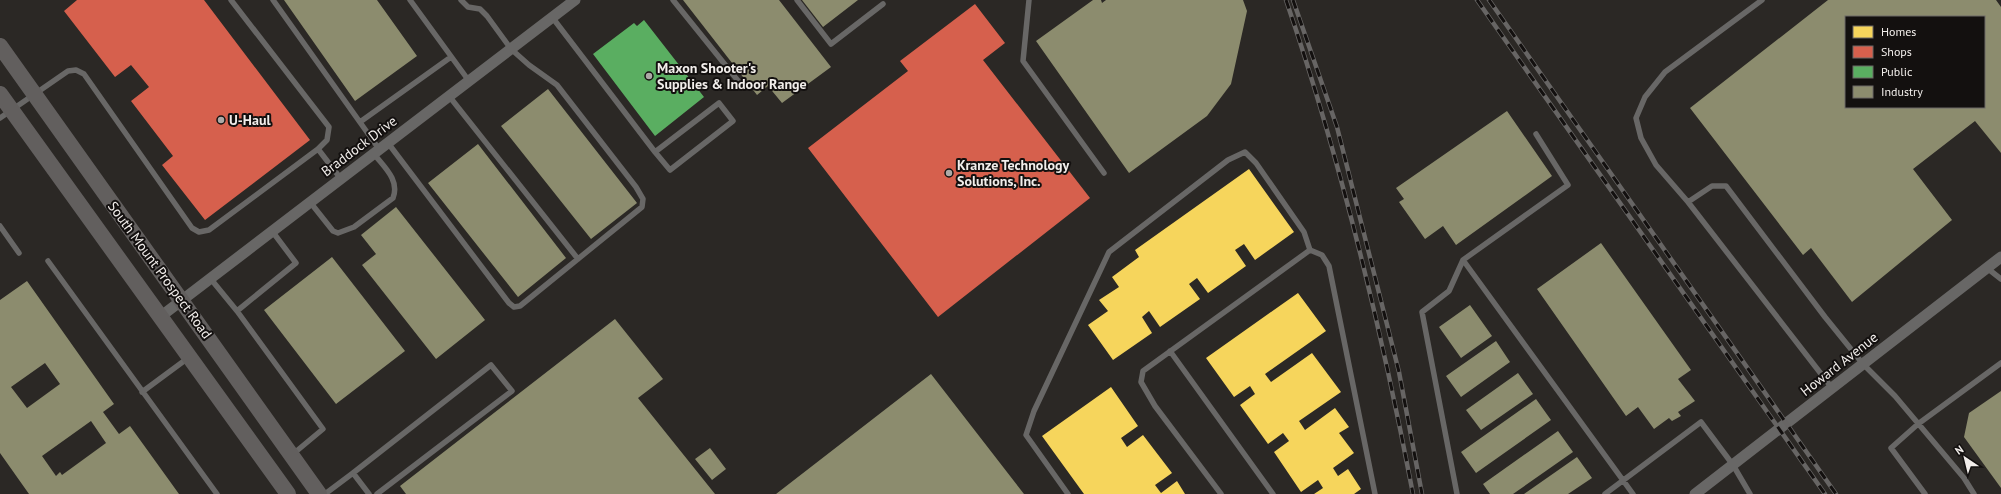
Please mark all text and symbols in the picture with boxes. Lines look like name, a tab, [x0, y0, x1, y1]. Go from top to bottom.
legend	[1845, 16, 1985, 108]
text: Homes	[1881, 24, 1916, 39]
text: Shops	[1881, 44, 1912, 59]
place label: Maxon Shooter's Supplies & Indoor Range	[657, 59, 807, 93]
text: Public	[1881, 64, 1913, 79]
marker: Maxon Shooter's Supplies & Indoor Range	[644, 71, 654, 81]
text: Industry	[1881, 84, 1923, 99]
place label: U-Haul	[229, 111, 271, 129]
street label: Braddock Drive	[318, 112, 400, 180]
marker: U-Haul	[216, 115, 226, 125]
place label: Kranze Technology Solutions, Inc.	[957, 156, 1070, 190]
marker: Kranze Technology Solutions, Inc.	[944, 168, 954, 178]
street label: South Mount Prospect Road	[104, 198, 216, 342]
street label: Howard Avenue	[1797, 328, 1881, 400]
north arrow	[1945, 438, 1985, 478]
text: N	[1952, 442, 1966, 458]

